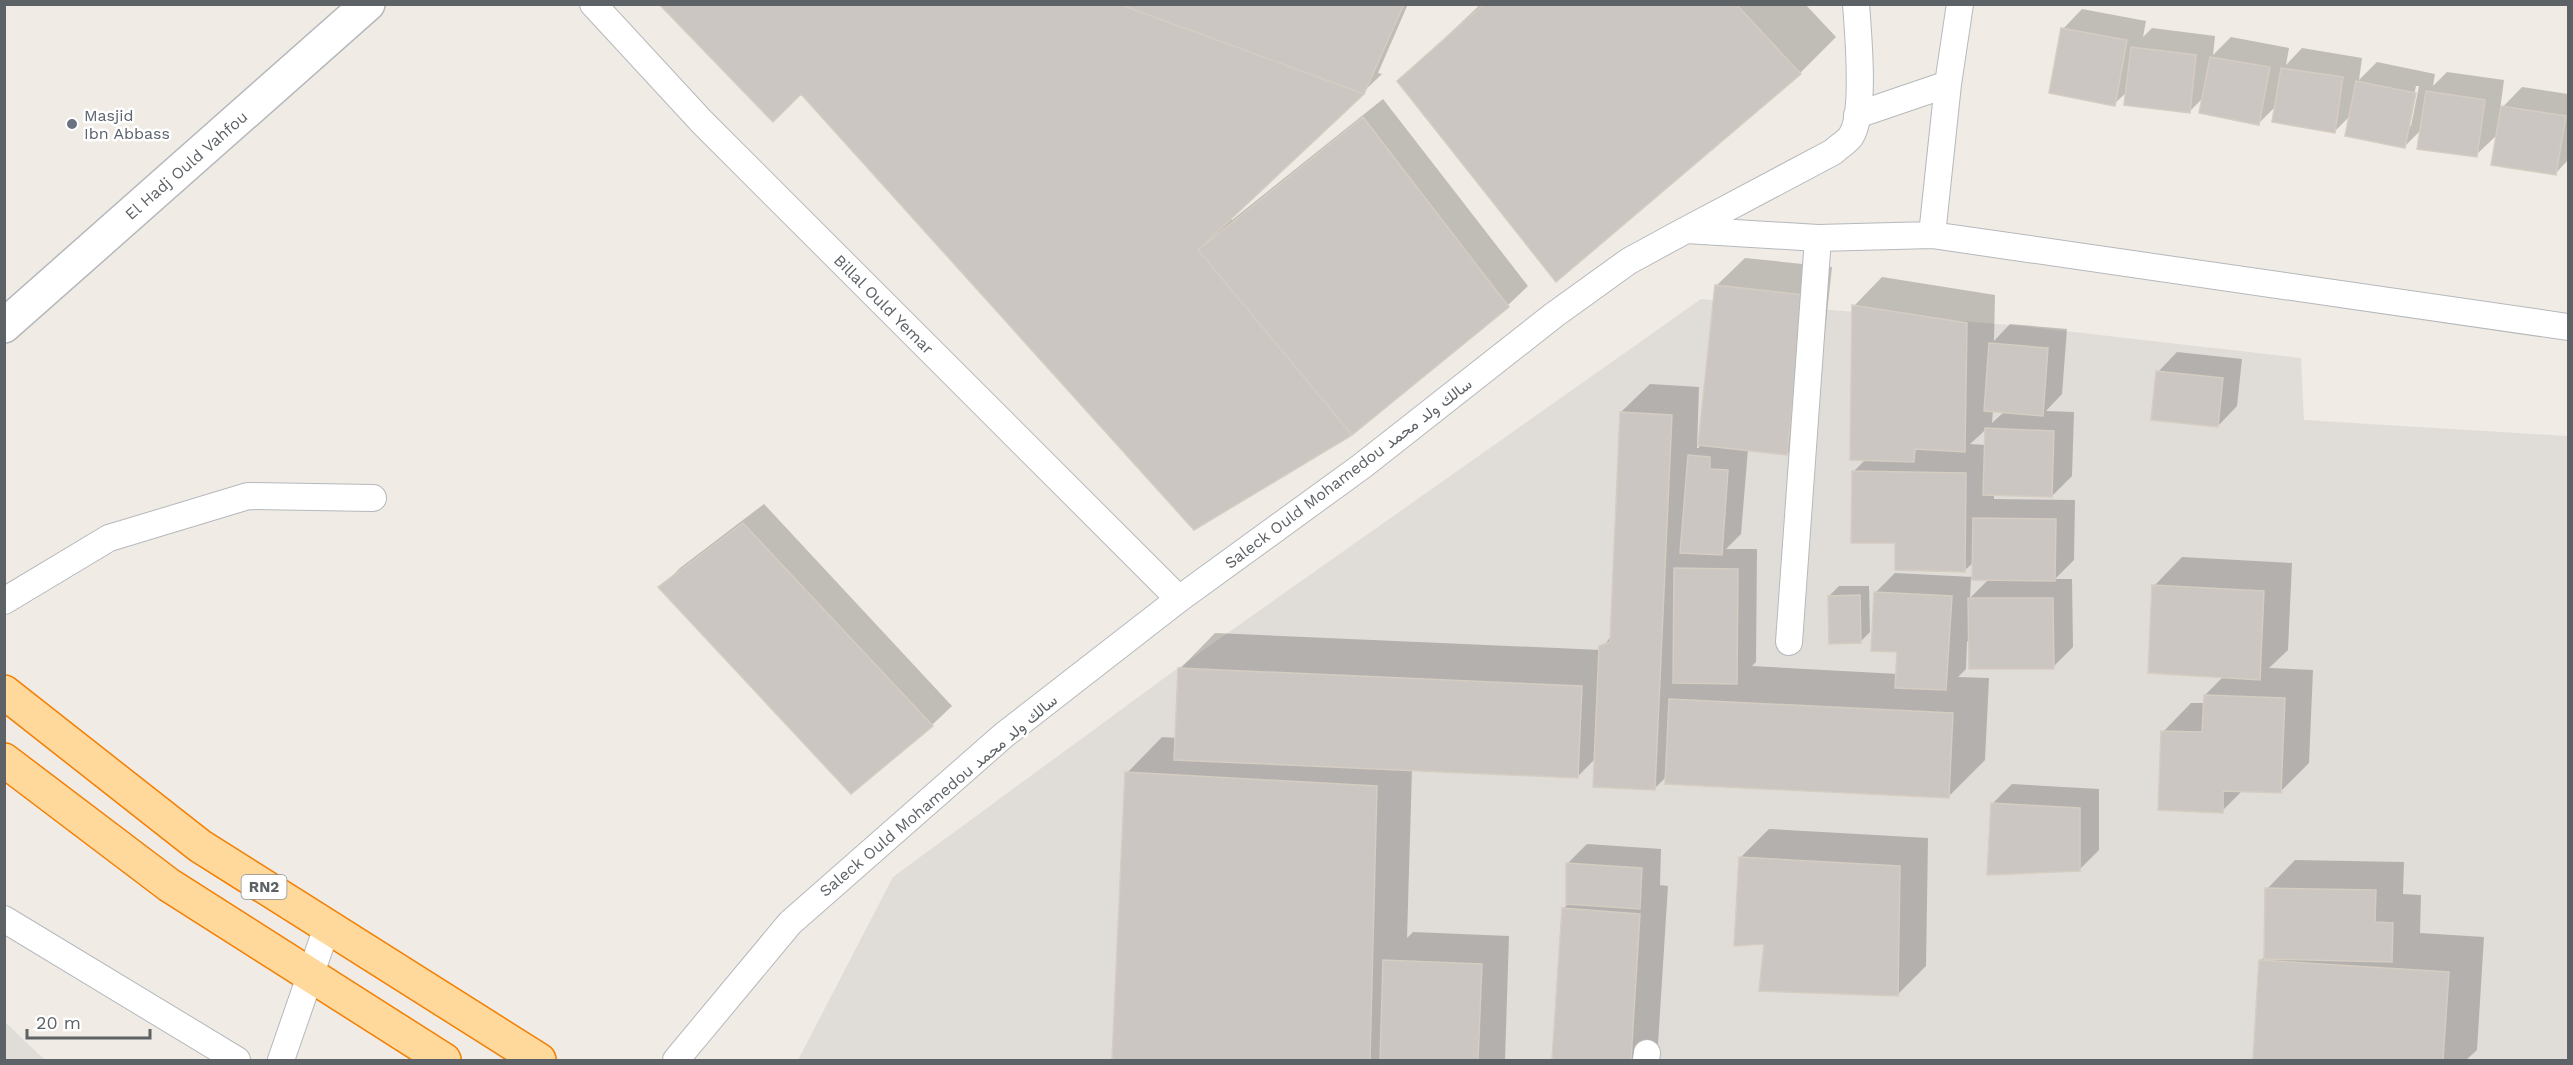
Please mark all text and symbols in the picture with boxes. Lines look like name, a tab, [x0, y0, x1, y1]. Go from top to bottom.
place label: Masjid Ibn Abbass	[84, 106, 170, 143]
street label: El Hadj Ould Vahfou	[121, 107, 251, 224]
marker: Masjid Ibn Abbass	[65, 117, 79, 131]
street label: Billal Ould Yemar	[830, 251, 938, 358]
street label: Saleck Ould Mohamedou سالك ولد محمد	[1221, 374, 1476, 573]
street label: Saleck Ould Mohamedou سالك ولد محمد	[816, 690, 1062, 901]
road number: RN2	[242, 875, 286, 899]
scale bar	[27, 1002, 150, 1040]
text: 20 m	[36, 1012, 81, 1033]

